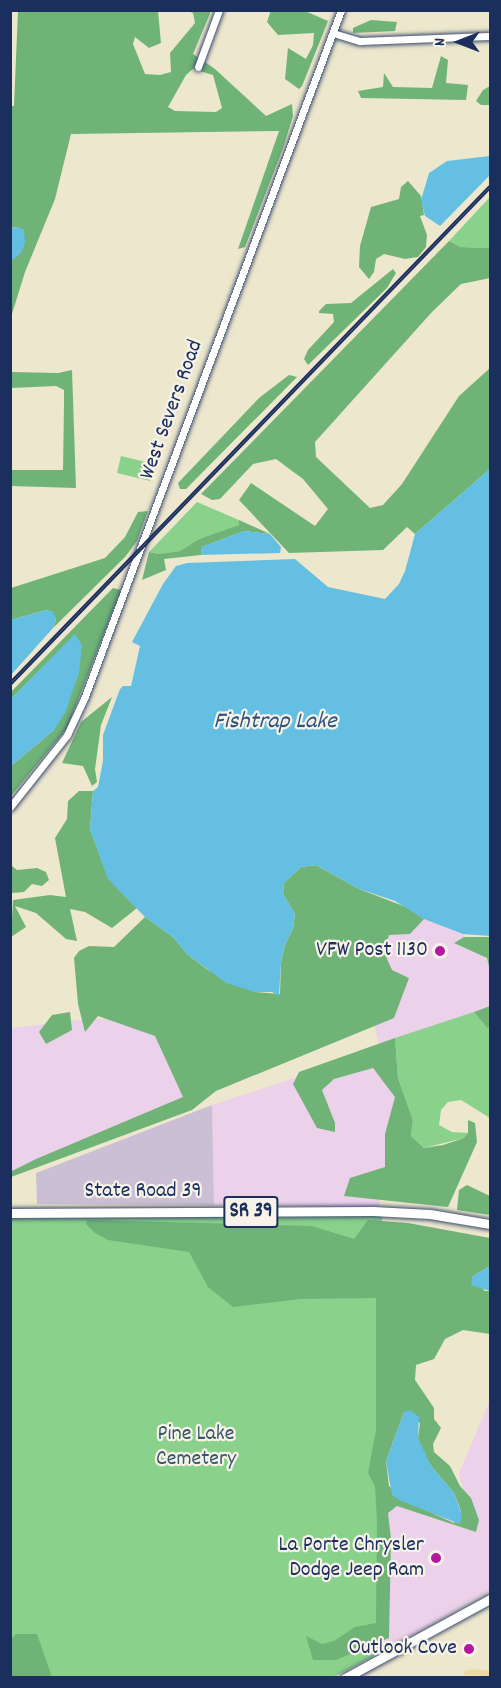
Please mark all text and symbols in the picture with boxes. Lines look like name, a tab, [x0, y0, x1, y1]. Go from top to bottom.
north arrow	[429, 12, 489, 72]
text: N	[429, 38, 452, 46]
street label: West Severs Road	[135, 337, 209, 483]
water label: Fishtrap Lake	[213, 709, 337, 737]
place label: VFW Post 1130	[316, 938, 428, 964]
marker: VFW Post 1130	[433, 944, 447, 958]
street label: State Road 39	[85, 1179, 201, 1205]
road number: SR 39	[222, 1194, 280, 1230]
park label: Pine Lake Cemetery	[156, 1421, 236, 1472]
place label: La Porte Chrysler Dodge Jeep Ram	[279, 1532, 424, 1584]
marker: La Porte Chrysler Dodge Jeep Ram	[429, 1551, 443, 1565]
place label: Outlook Cove	[348, 1636, 457, 1662]
marker: Outlook Cove	[462, 1642, 476, 1656]

